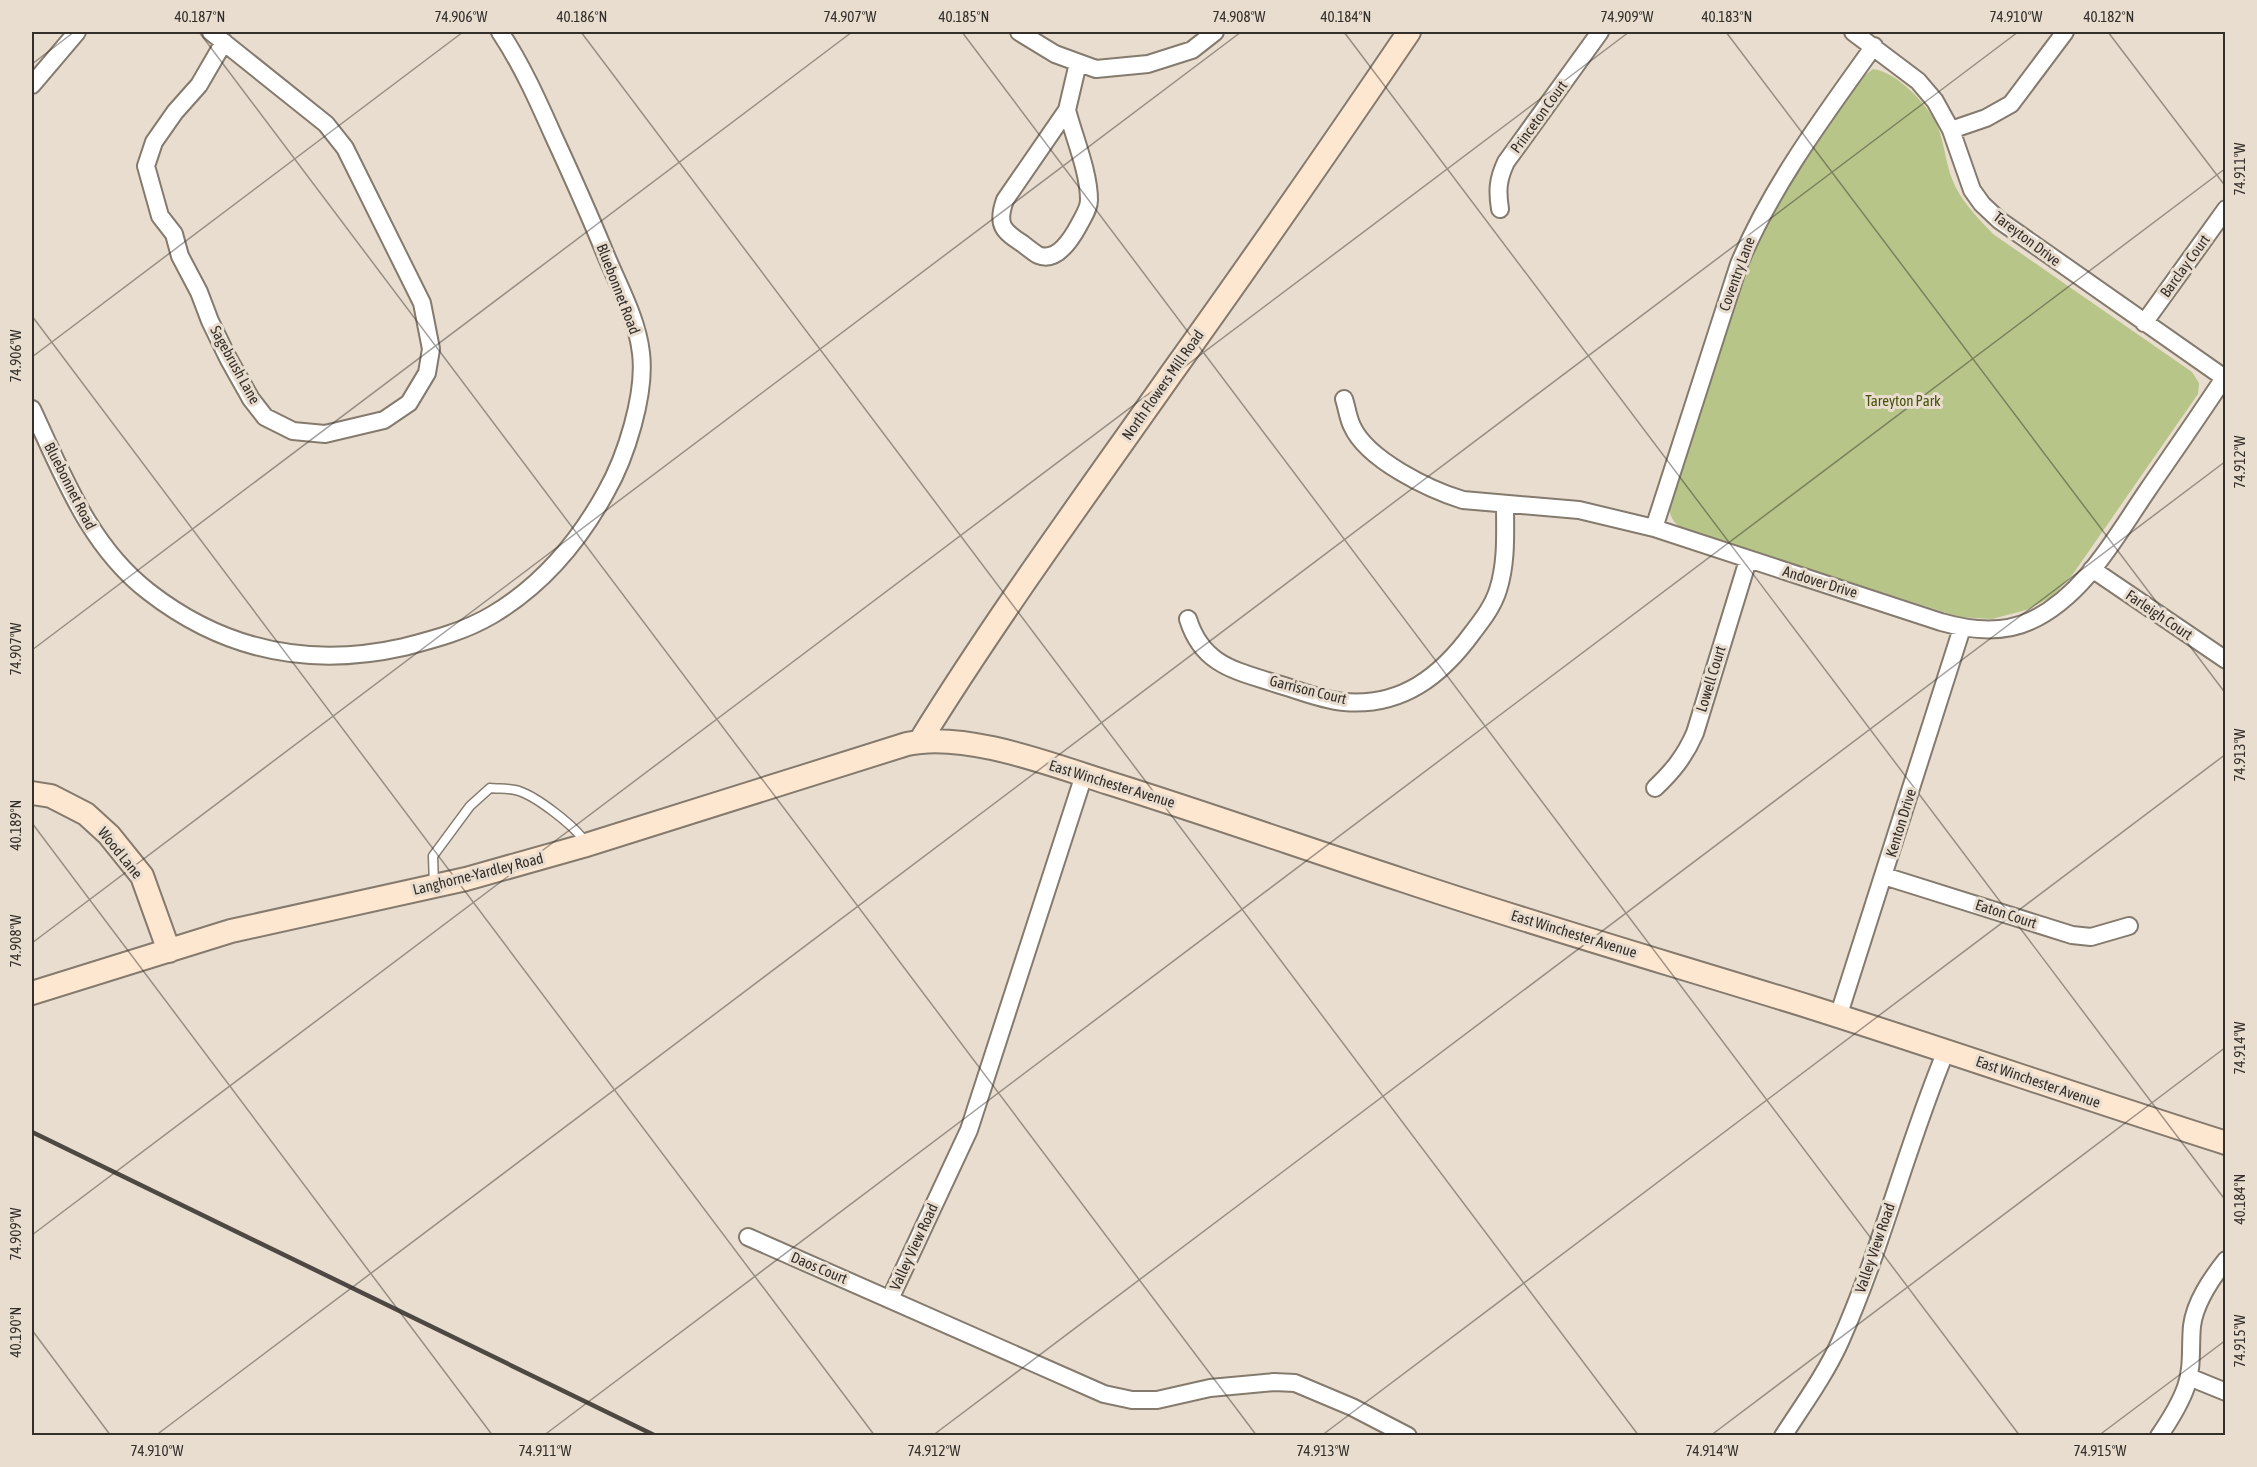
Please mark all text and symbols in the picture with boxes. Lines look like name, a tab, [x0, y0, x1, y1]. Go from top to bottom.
text: 40.187°N	[175, 8, 225, 25]
text: 74.906°W	[435, 8, 488, 25]
text: 40.186°N	[557, 8, 607, 25]
text: 74.907°W	[824, 8, 877, 25]
text: 40.185°N	[939, 8, 989, 25]
text: 74.908°W	[1213, 8, 1266, 25]
text: 40.184°N	[1321, 8, 1371, 25]
text: 74.909°W	[1601, 8, 1654, 25]
text: 40.183°N	[1702, 8, 1752, 25]
text: 74.910°W	[1990, 8, 2043, 25]
text: 40.182°N	[2084, 8, 2134, 25]
street label: Princeton Court	[1507, 77, 1570, 156]
text: 74.911°W	[2231, 142, 2248, 195]
street label: Tareyton Drive	[1990, 208, 2064, 269]
street label: Barclay Court	[2156, 231, 2213, 300]
street label: Coventry Lane	[1715, 234, 1758, 313]
street label: Bluebonnet Road	[593, 241, 644, 337]
street label: Sagebrush Lane	[207, 323, 264, 407]
street label: North Flowers Mill Road	[1118, 327, 1207, 443]
text: 74.906°W	[7, 329, 24, 382]
park label: Tareyton Park	[1865, 392, 1941, 409]
text: 74.912°W	[2231, 435, 2248, 488]
street label: Bluebonnet Road	[41, 439, 100, 532]
street label: Andover Drive	[1781, 562, 1860, 601]
street label: Farleigh Court	[2123, 586, 2196, 643]
text: 74.907°W	[7, 622, 24, 675]
street label: Lowell Court	[1692, 644, 1729, 714]
street label: Garrison Court	[1268, 672, 1348, 707]
text: 74.913°W	[2231, 728, 2248, 781]
street label: East Winchester Avenue	[1047, 756, 1177, 811]
street label: Kenton Drive	[1882, 786, 1919, 859]
text: 40.189°N	[7, 800, 24, 850]
street label: Wood Lane	[95, 824, 146, 882]
street label: Langhorne-Yardley Road	[411, 849, 545, 898]
street label: Eaton Court	[1973, 896, 2039, 931]
street label: East Winchester Avenue	[1509, 906, 1639, 961]
text: 74.908°W	[7, 914, 24, 967]
text: 74.914°W	[2231, 1021, 2248, 1074]
street label: East Winchester Avenue	[1974, 1052, 2103, 1111]
text: 40.184°N	[2231, 1174, 2248, 1224]
street label: Valley View Road	[886, 1201, 941, 1293]
street label: Valley View Road	[1851, 1201, 1898, 1295]
text: 74.909°W	[7, 1207, 24, 1260]
street label: Daos Court	[789, 1248, 850, 1287]
text: 40.190°N	[7, 1307, 24, 1357]
text: 74.915°W	[2231, 1314, 2248, 1367]
text: 74.910°W	[131, 1442, 184, 1459]
text: 74.911°W	[519, 1442, 572, 1459]
text: 74.912°W	[908, 1442, 961, 1459]
text: 74.913°W	[1297, 1442, 1350, 1459]
text: 74.914°W	[1686, 1442, 1739, 1459]
text: 74.915°W	[2074, 1442, 2127, 1459]

